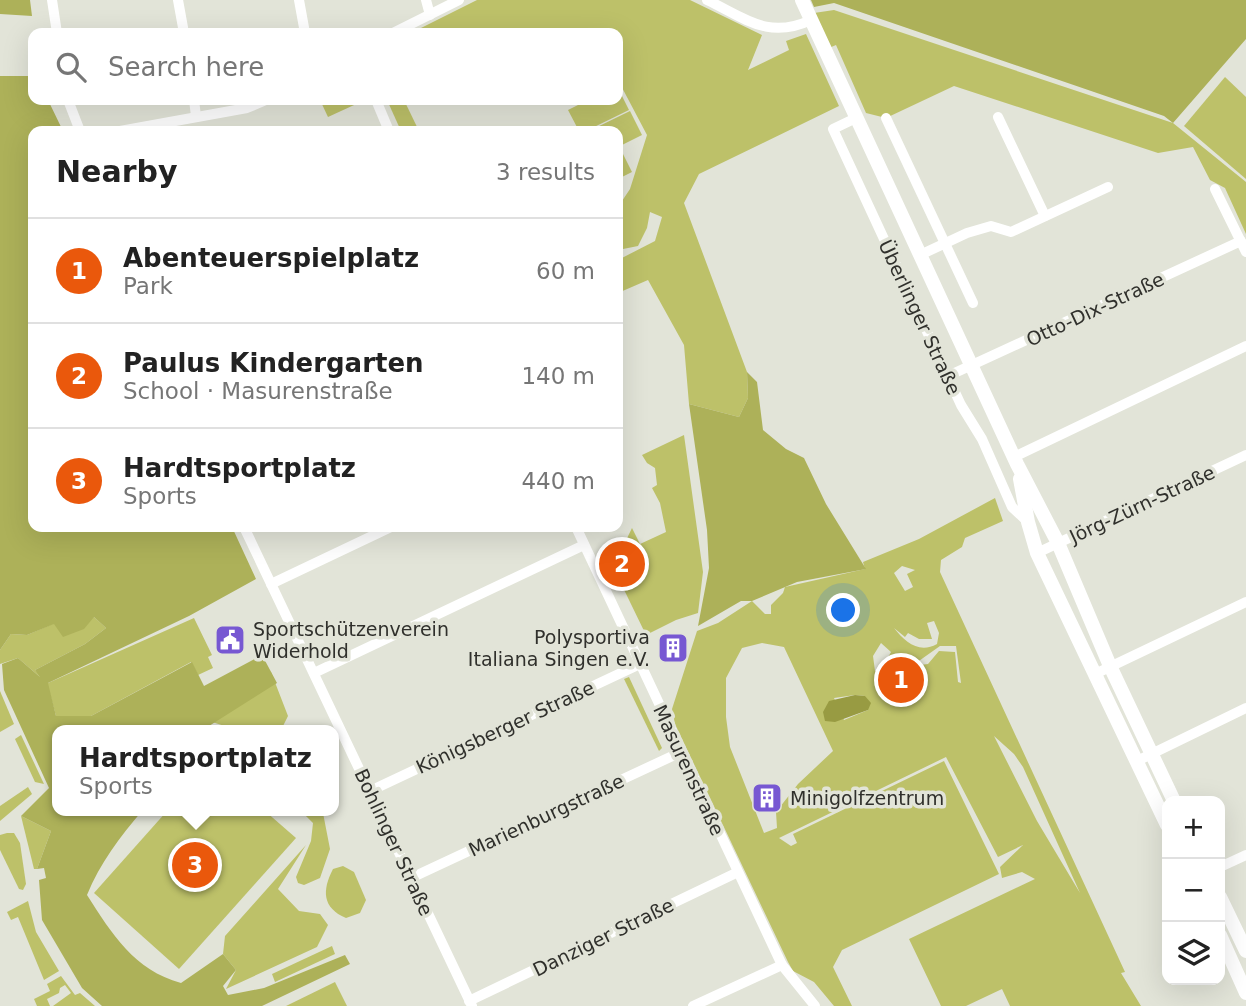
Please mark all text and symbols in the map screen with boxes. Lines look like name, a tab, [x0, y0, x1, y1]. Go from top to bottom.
search box	[28, 28, 623, 105]
icon: search	[52, 48, 90, 86]
text: Search here	[108, 52, 264, 82]
text: Nearby	[56, 154, 178, 189]
text: 3 results	[496, 159, 595, 185]
street label: Überlinger Straße	[874, 236, 966, 398]
text: Abenteuerspielplatz	[123, 243, 419, 273]
text: 1	[71, 258, 87, 284]
text: 60 m	[536, 258, 595, 284]
street label: Otto-Dix-Straße	[1023, 267, 1167, 351]
text: Park	[123, 273, 173, 299]
text: Paulus Kindergarten	[123, 348, 424, 378]
text: 2	[71, 363, 87, 389]
text: 140 m	[521, 363, 595, 389]
text: School · Masurenstraße	[123, 378, 393, 404]
text: Hardtsportplatz	[123, 453, 356, 483]
street label: Jörg-Zürn-Straße	[1065, 461, 1218, 548]
text: 3	[71, 468, 87, 494]
text: 440 m	[521, 468, 595, 494]
text: Sports	[123, 483, 197, 509]
pin: 2	[599, 538, 645, 590]
your location	[826, 593, 860, 627]
place label: Sportschützenverein Widerhold	[253, 618, 449, 662]
public building icon: Sportschützenverein Widerhold	[213, 623, 247, 657]
place label: Polysportiva Italiana Singen e.V.	[468, 626, 650, 670]
building icon: Polysportiva Italiana Singen e.V.	[656, 631, 690, 665]
pin: 1	[878, 654, 924, 706]
street label: Königsberger Straße	[412, 676, 598, 778]
street label: Masurenstraße	[649, 701, 729, 839]
popup	[52, 725, 339, 816]
text: Hardtsportplatz	[79, 743, 312, 773]
street label: Bohlinger Straße	[350, 765, 438, 919]
street label: Marienburgstraße	[465, 769, 627, 861]
text: Sports	[79, 773, 153, 799]
building icon: Minigolfzentrum	[750, 781, 784, 815]
place label: Minigolfzentrum	[790, 787, 944, 809]
map controls	[1162, 796, 1225, 985]
button: +	[1162, 796, 1225, 859]
pin: 3	[172, 839, 218, 891]
button: −	[1162, 859, 1225, 922]
street label: Danziger Straße	[529, 893, 677, 981]
button: layers	[1162, 922, 1225, 985]

